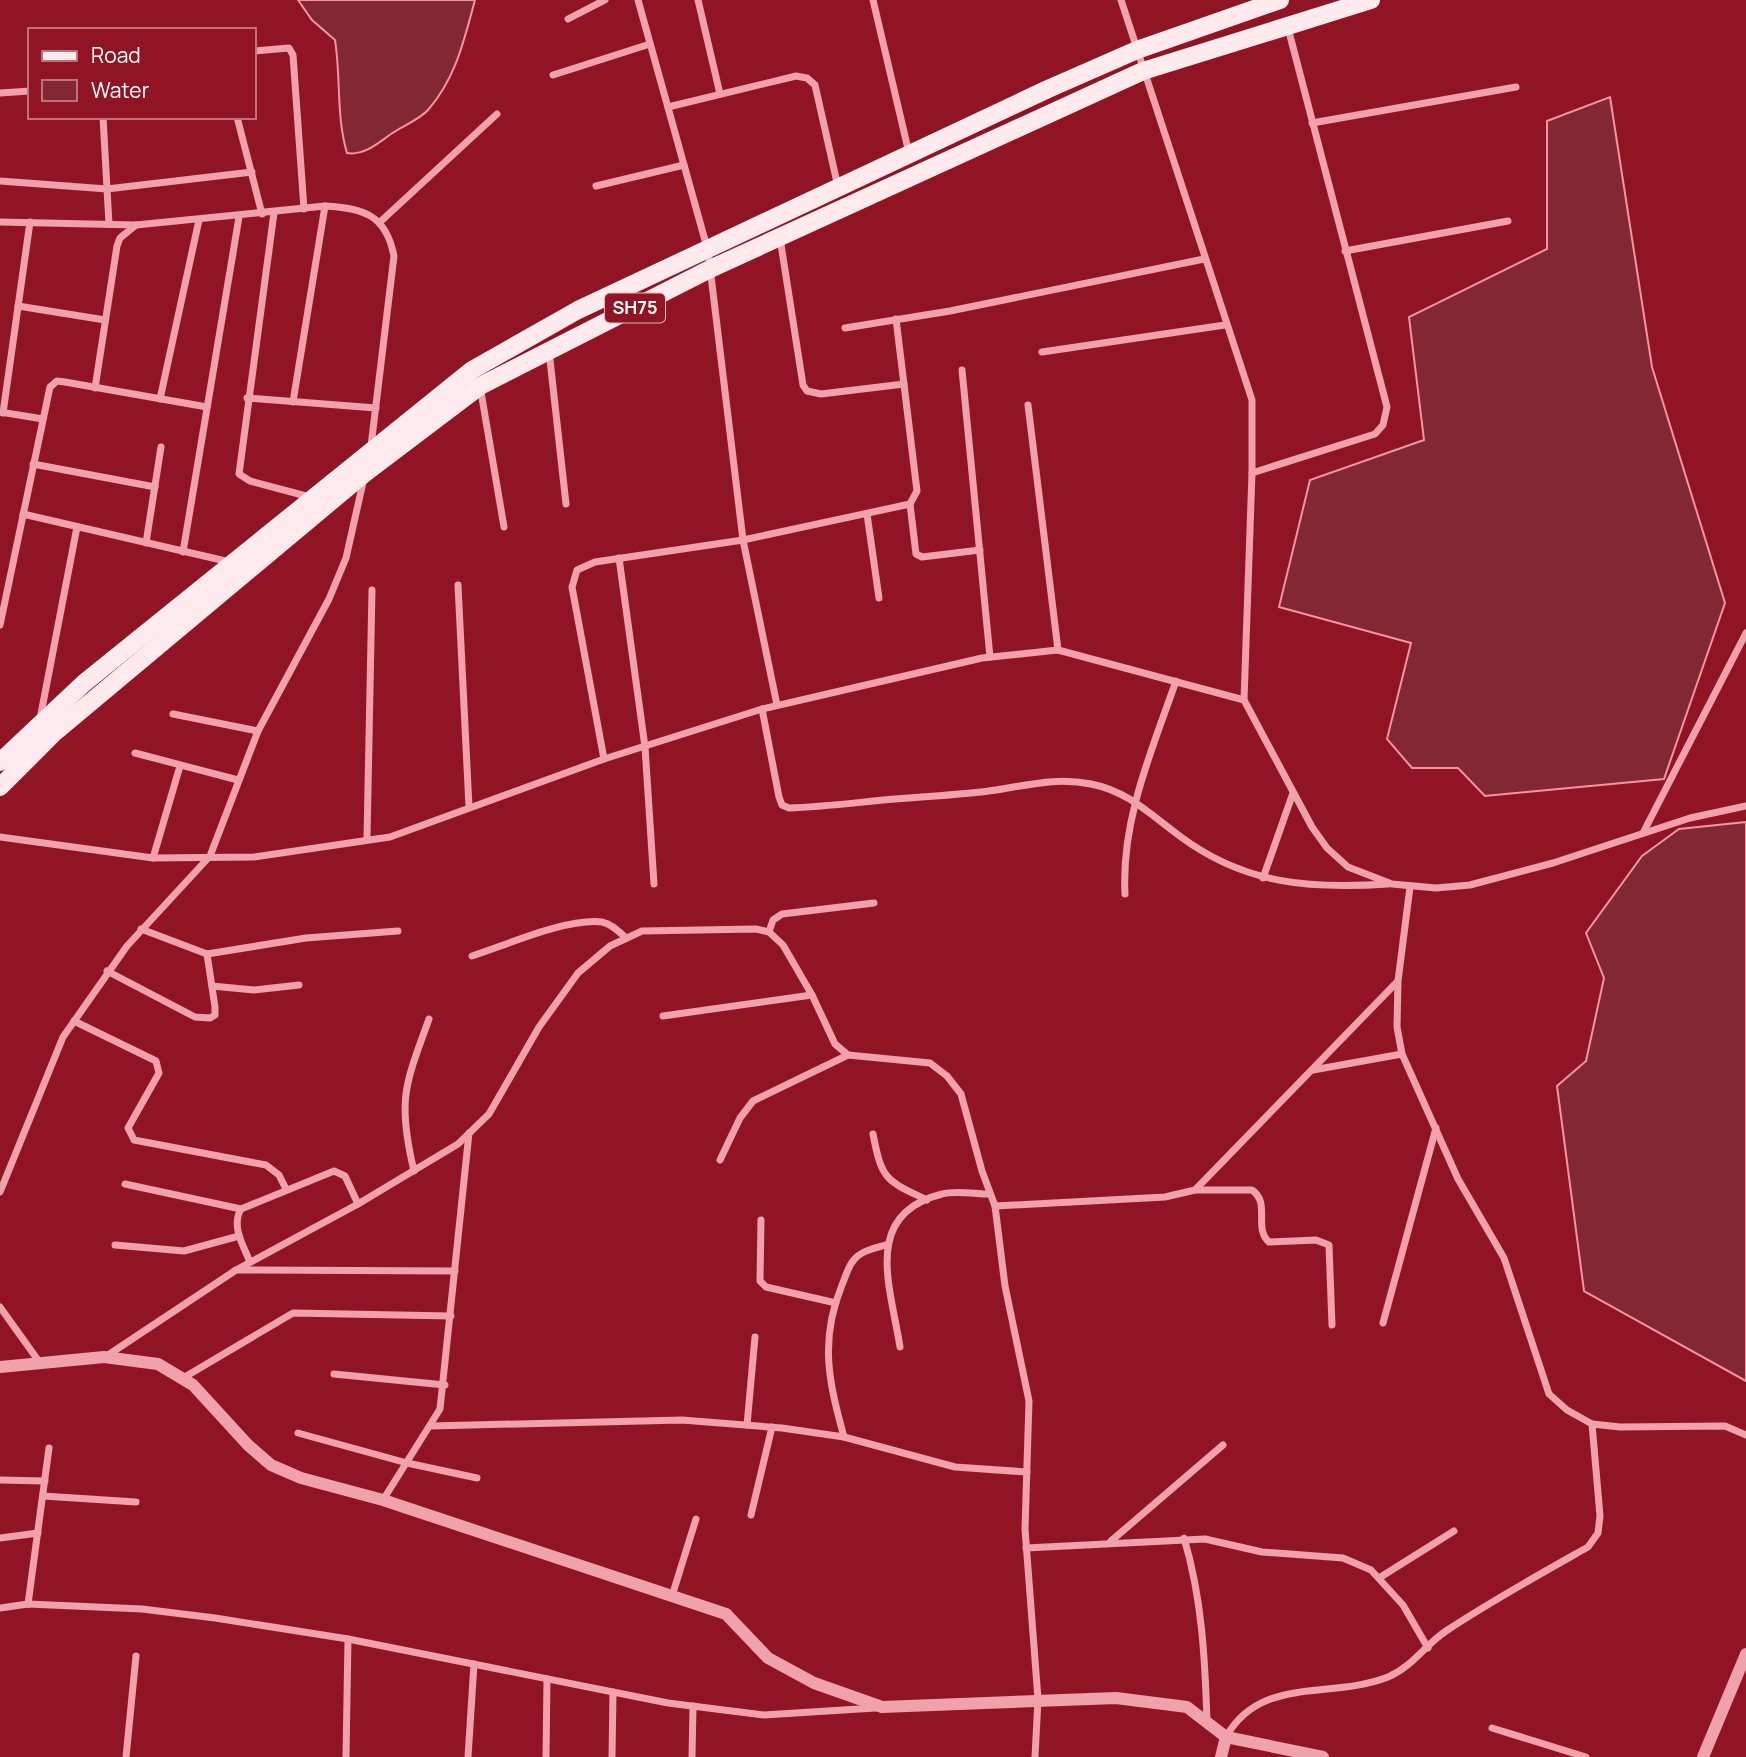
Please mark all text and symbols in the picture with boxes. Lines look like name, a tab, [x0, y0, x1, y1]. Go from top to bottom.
legend	[28, 28, 256, 119]
text: Road	[91, 41, 141, 69]
text: Water	[91, 76, 150, 104]
road number: SH75	[605, 294, 665, 322]

